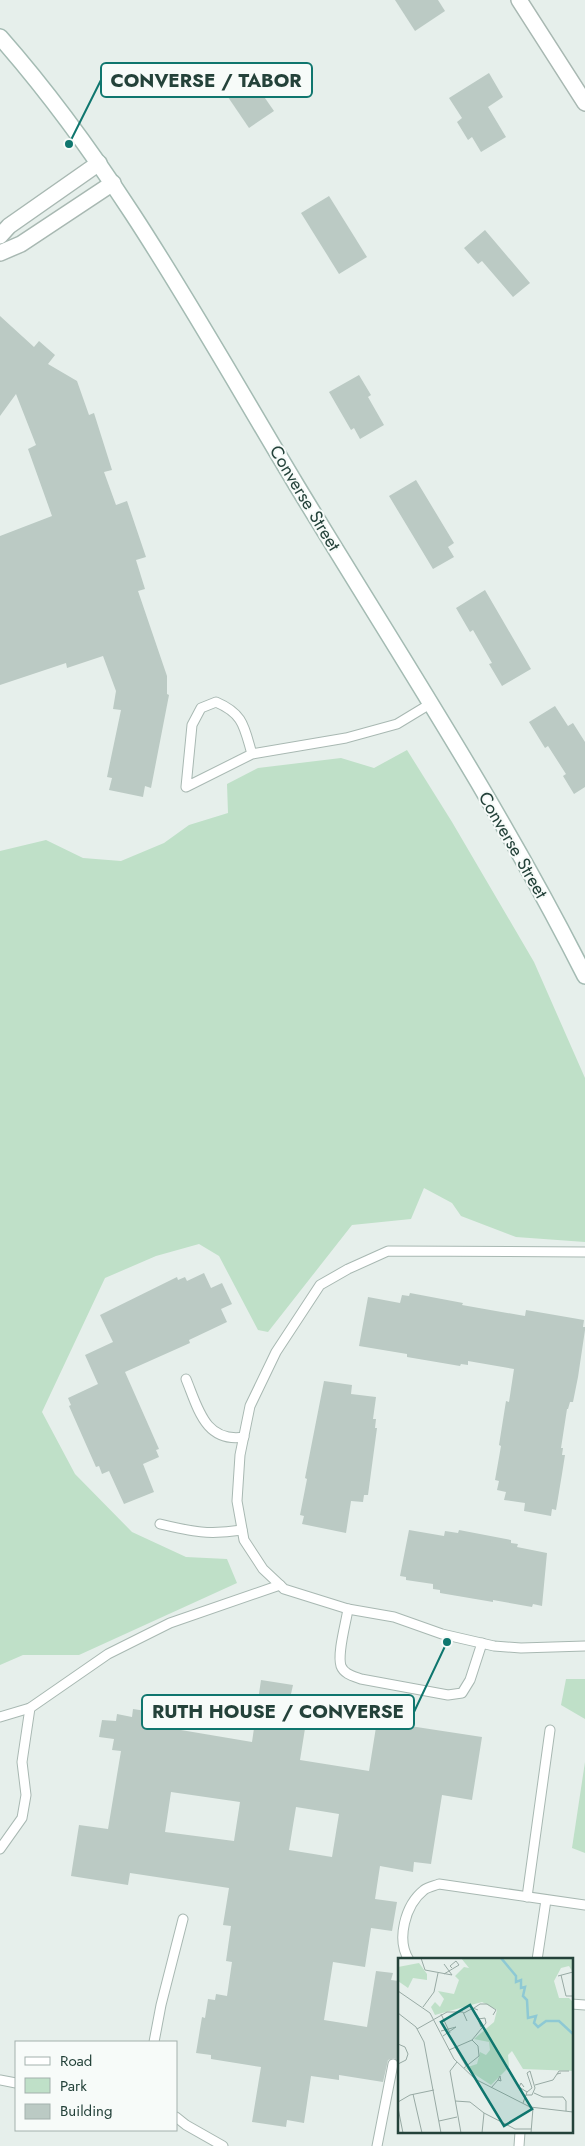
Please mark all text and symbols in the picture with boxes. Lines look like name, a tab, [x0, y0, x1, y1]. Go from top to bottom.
callout: CONVERSE / TABOR	[101, 63, 312, 97]
text: CONVERSE / TABOR	[110, 67, 302, 94]
street label: Converse Street	[263, 440, 347, 556]
street label: Converse Street	[472, 787, 554, 904]
callout: RUTH HOUSE / CONVERSE	[142, 1695, 414, 1729]
text: RUTH HOUSE / CONVERSE	[152, 1698, 404, 1725]
inset map	[398, 1958, 572, 2134]
legend	[15, 2041, 178, 2131]
text: Road	[60, 2050, 92, 2072]
text: Park	[60, 2075, 87, 2097]
text: Building	[60, 2100, 112, 2122]

